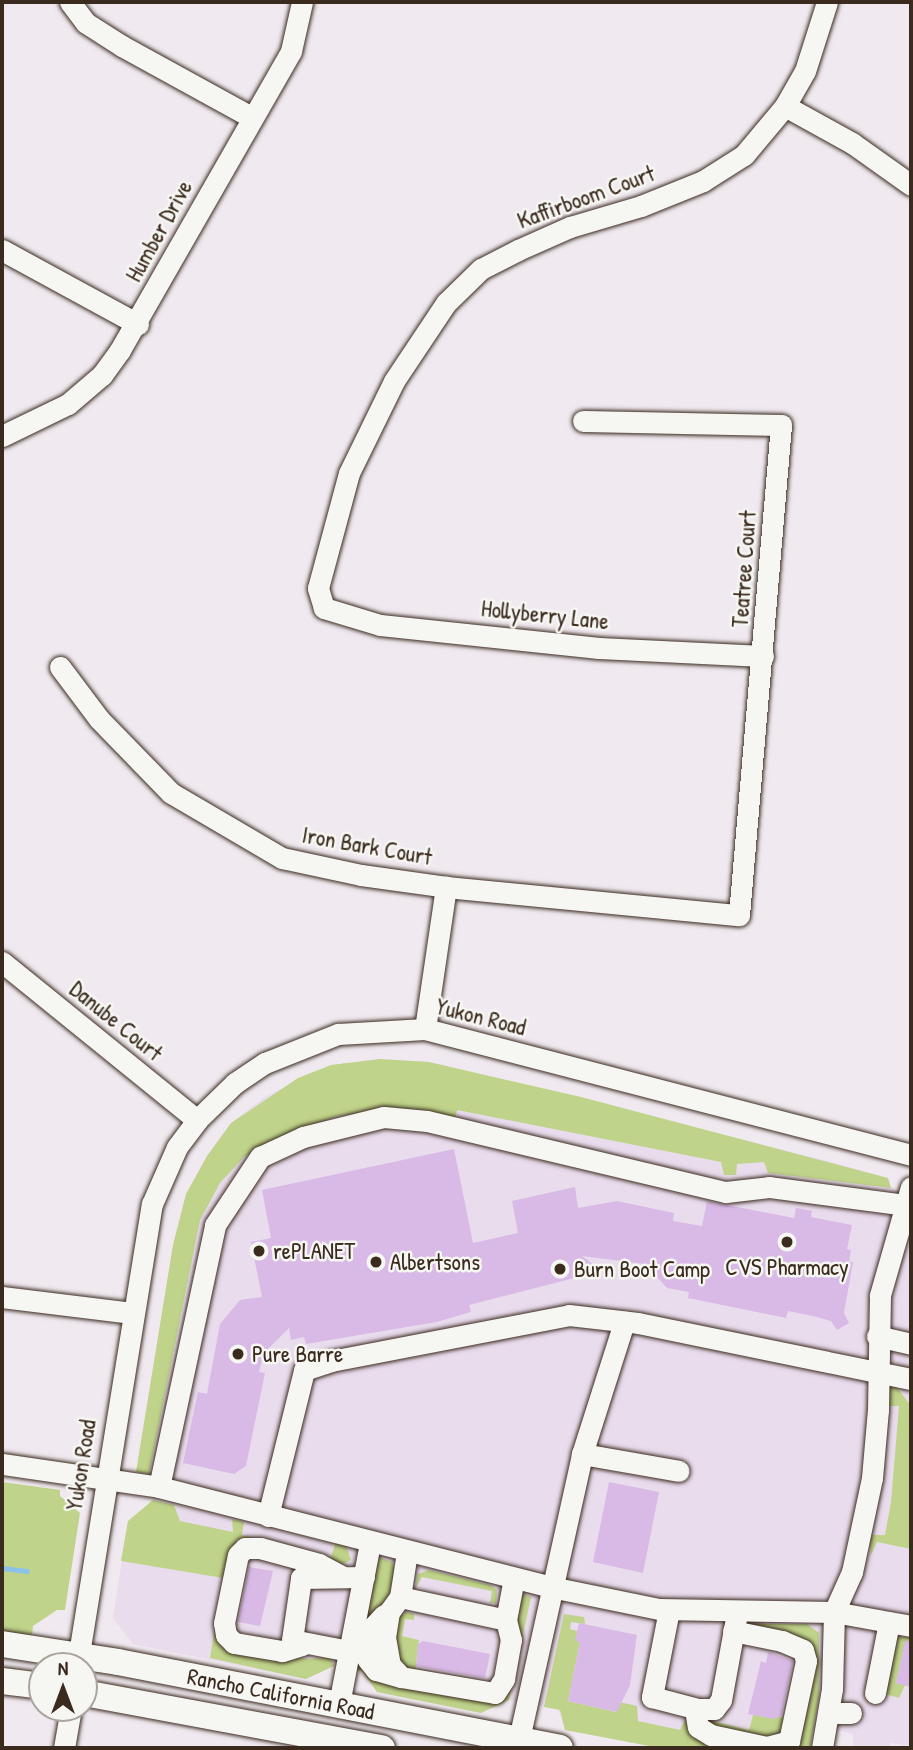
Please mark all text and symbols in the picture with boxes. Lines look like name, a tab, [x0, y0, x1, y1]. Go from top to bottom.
street label: Kaffirboom Court	[514, 159, 658, 235]
street label: Humber Drive	[120, 175, 198, 287]
street label: Teatree Court	[726, 510, 762, 628]
street label: Hollyberry Lane	[480, 595, 610, 635]
street label: Iron Bark Court	[300, 821, 434, 871]
street label: Danube Court	[64, 975, 168, 1067]
street label: Yukon Road	[433, 993, 529, 1041]
marker: CVS Pharmacy	[779, 1234, 795, 1250]
place label: rePLANET	[273, 1237, 355, 1265]
marker: rePLANET	[251, 1243, 267, 1259]
place label: Albertsons	[390, 1248, 480, 1276]
place label: CVS Pharmacy	[725, 1253, 849, 1281]
marker: Albertsons	[368, 1254, 384, 1270]
place label: Burn Boot Camp	[574, 1255, 710, 1283]
marker: Burn Boot Camp	[552, 1261, 568, 1277]
place label: Pure Barre	[252, 1340, 343, 1368]
marker: Pure Barre	[230, 1346, 246, 1362]
street label: Yukon Road	[60, 1418, 102, 1512]
north arrow	[28, 1652, 98, 1722]
text: N	[58, 1655, 68, 1681]
street label: Rancho California Road	[185, 1662, 377, 1726]

